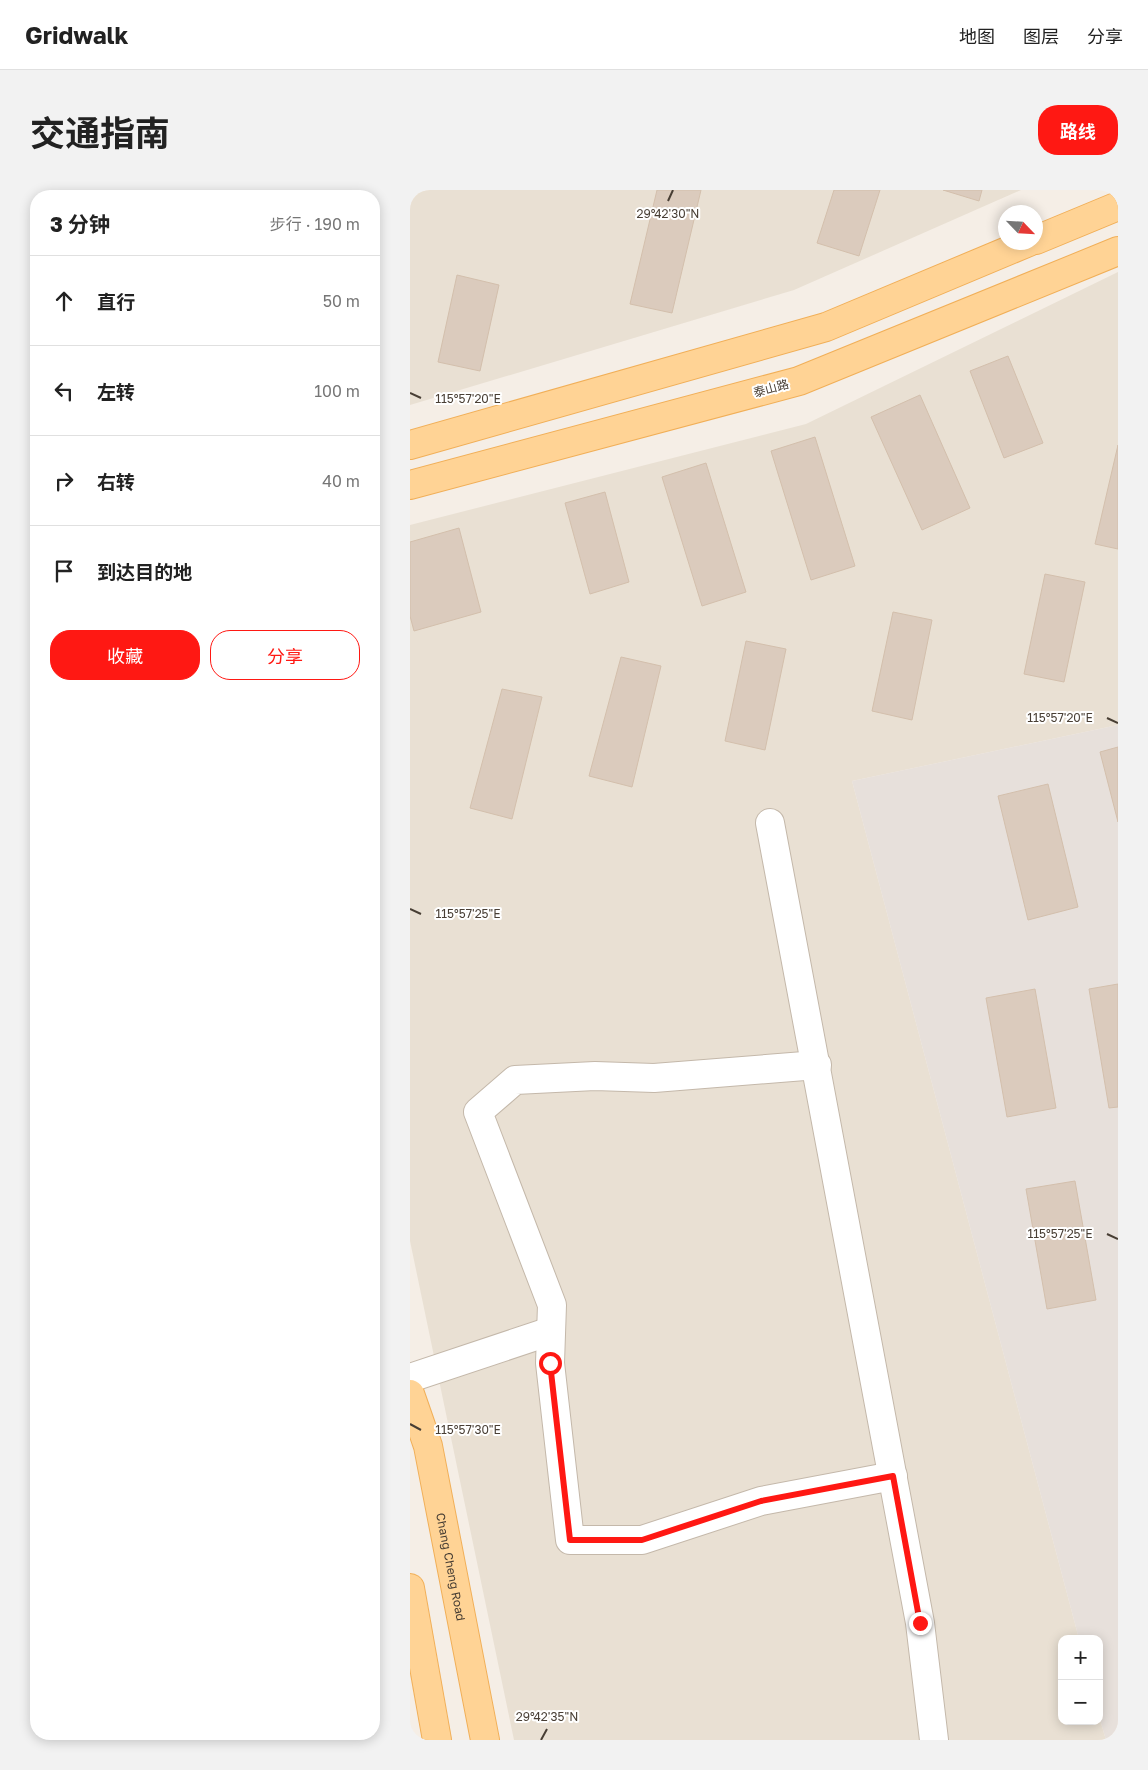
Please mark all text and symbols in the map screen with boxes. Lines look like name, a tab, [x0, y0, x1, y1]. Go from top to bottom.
text: Gridwalk	[25, 20, 129, 49]
text: 地图	[959, 25, 995, 47]
text: 图层	[1023, 25, 1059, 47]
text: 分享	[1087, 25, 1123, 47]
button: 路线	[1038, 105, 1118, 155]
text: 交通指南	[30, 112, 170, 154]
north arrow	[998, 205, 1043, 250]
text: 29°42'30"N	[636, 206, 700, 221]
text: 3 分钟	[50, 211, 110, 237]
text: 步行 · 190 m	[270, 214, 360, 234]
icon: ahead	[50, 287, 78, 315]
text: 直行	[97, 290, 135, 313]
text: 50 m	[323, 291, 360, 311]
street label: 泰山路	[752, 376, 790, 400]
icon: left	[50, 377, 78, 405]
text: 左转	[97, 380, 135, 403]
text: 100 m	[314, 381, 360, 401]
text: 115°57'20"E	[435, 391, 501, 406]
icon: right	[50, 467, 78, 495]
text: 右转	[97, 470, 135, 493]
text: 40 m	[322, 471, 360, 491]
icon: arrive	[50, 557, 78, 585]
text: 到达目的地	[97, 560, 192, 583]
button: 收藏	[50, 630, 200, 680]
button: 分享	[210, 630, 360, 680]
text: 115°57'20"E	[1027, 710, 1093, 725]
text: 115°57'25"E	[435, 906, 501, 921]
text: 115°57'25"E	[1027, 1226, 1093, 1241]
route start	[539, 1352, 562, 1375]
text: 115°57'30"E	[435, 1422, 501, 1437]
street label: Chang Cheng Road	[434, 1511, 469, 1622]
route end	[909, 1612, 932, 1635]
map controls	[1058, 1635, 1103, 1725]
button: +	[1058, 1635, 1103, 1680]
button: −	[1058, 1680, 1103, 1725]
text: 29°42'35"N	[516, 1709, 578, 1724]

